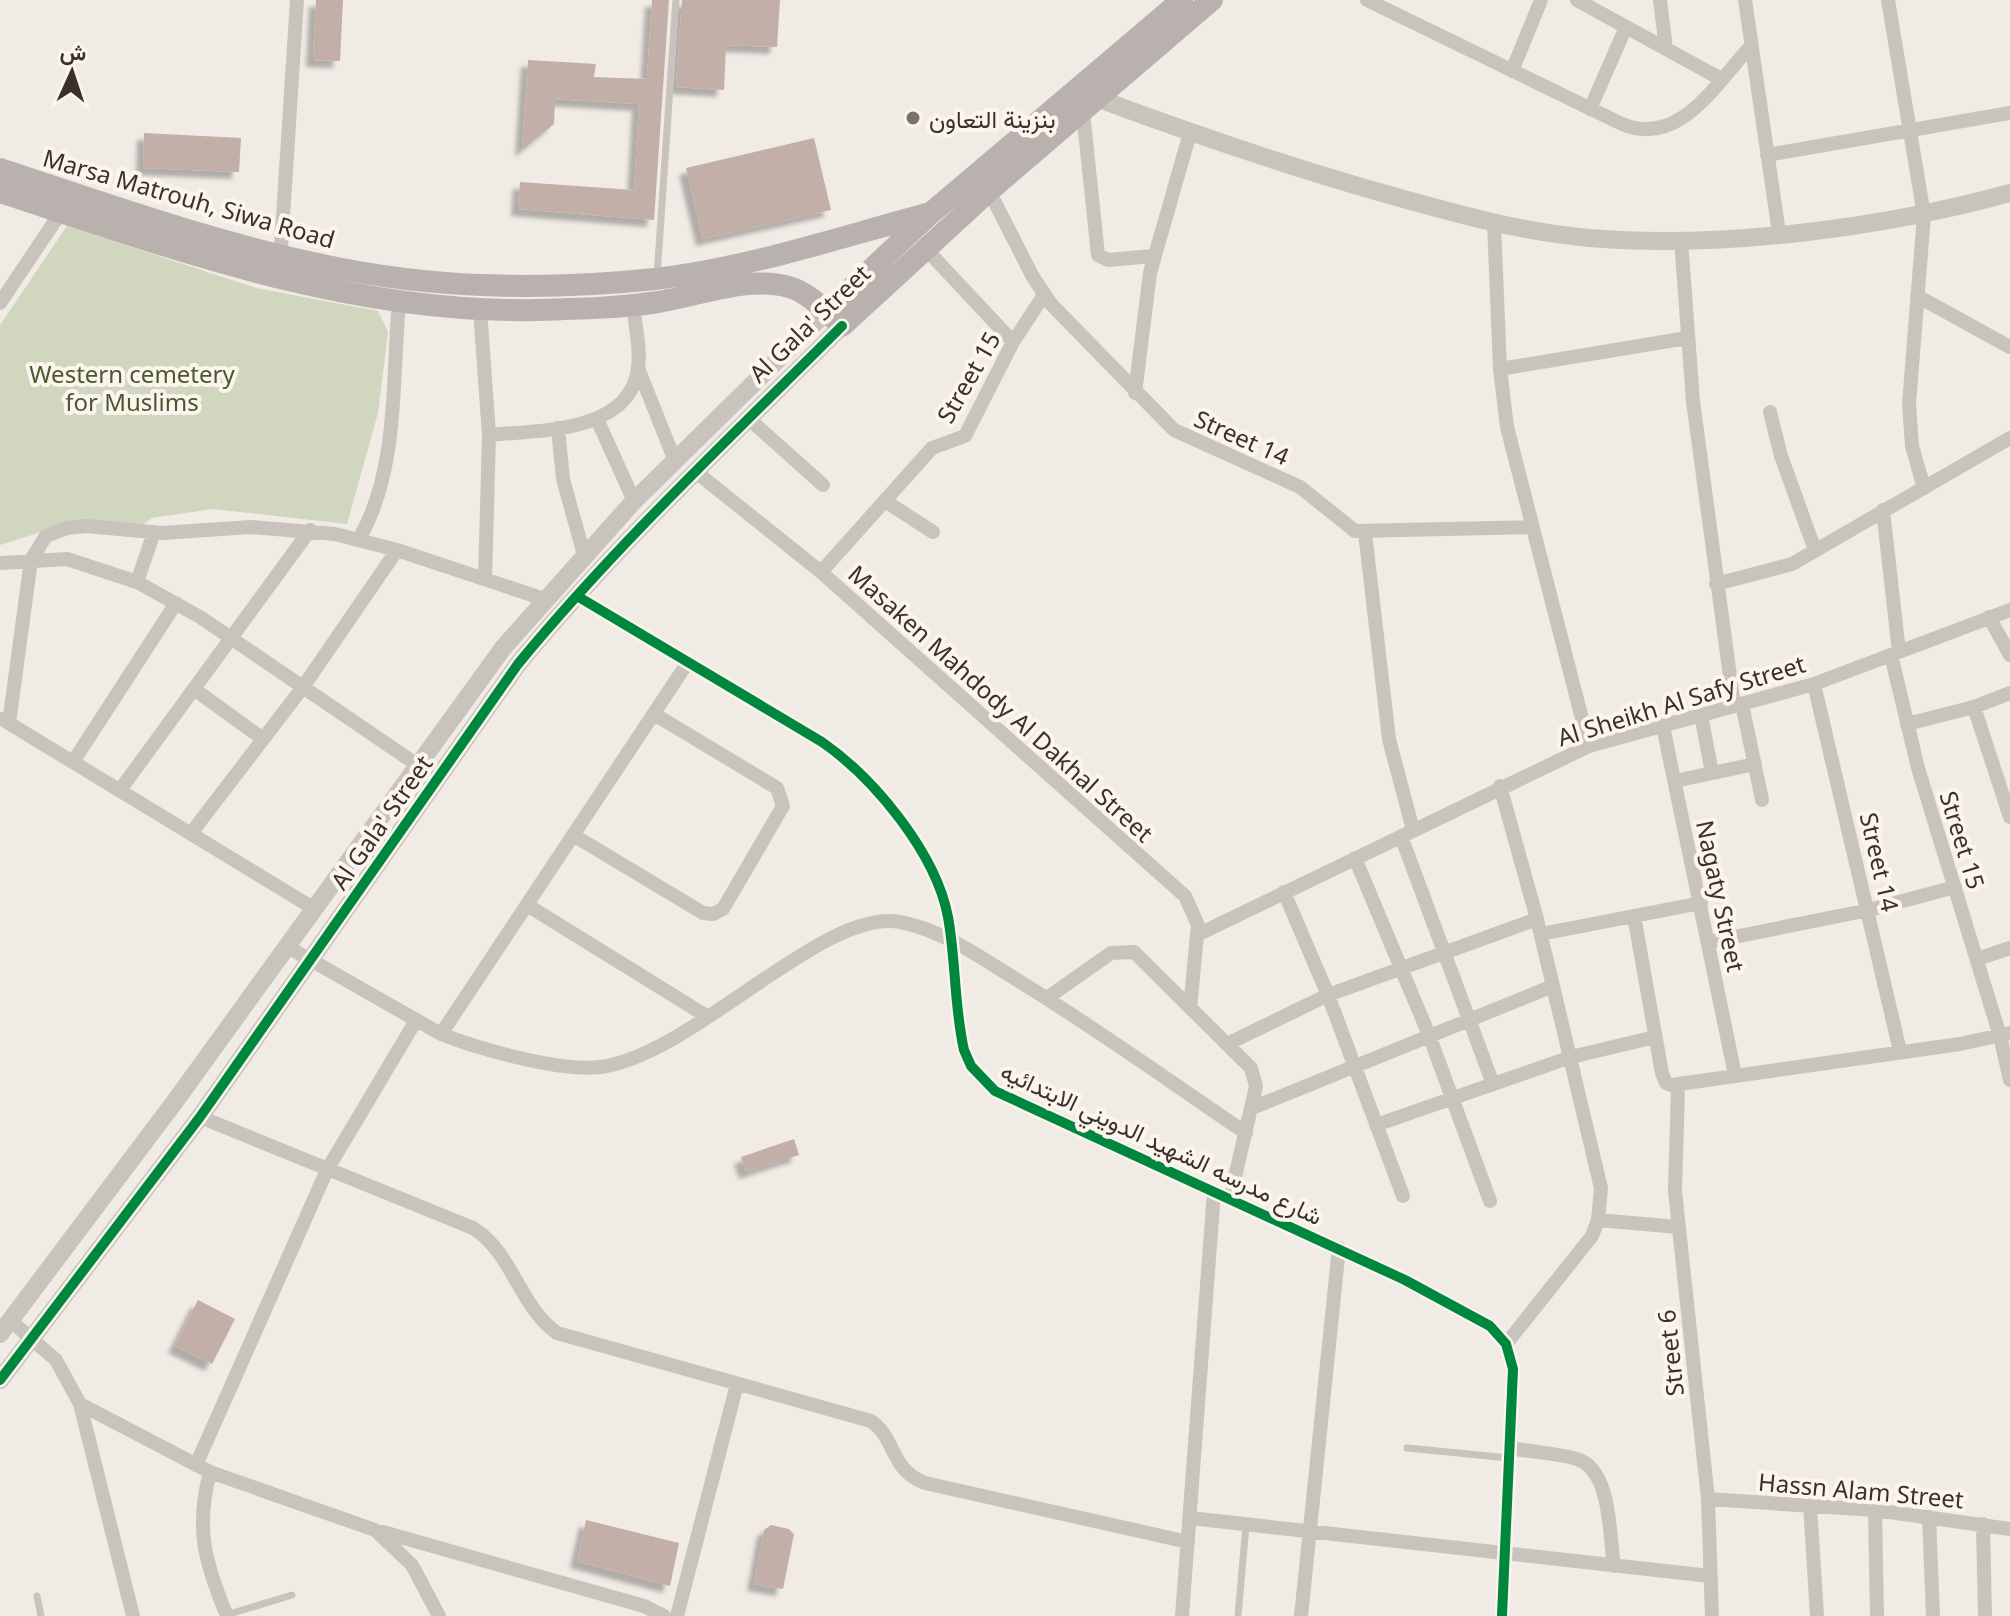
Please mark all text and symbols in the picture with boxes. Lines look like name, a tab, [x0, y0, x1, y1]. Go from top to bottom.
north arrow	[32, 32, 112, 112]
text: ش	[59, 35, 87, 67]
place label: بنزينة التعاون	[929, 102, 1056, 135]
marker: بنزينة التعاون	[904, 109, 922, 127]
street label: Marsa Matrouh, Siwa Road	[39, 140, 339, 256]
street label: Al Gala' Street	[741, 256, 877, 389]
street label: Street 15	[929, 325, 1007, 429]
park label: Western cemetery for Muslims	[29, 357, 235, 418]
street label: Street 14	[1189, 401, 1295, 473]
street label: Masaken Mahdody Al Dakhal Street	[842, 557, 1161, 849]
street label: Al Sheikh Al Safy Street	[1553, 646, 1809, 753]
street label: Al Gala' Street	[323, 748, 440, 896]
street label: Street 15	[1932, 787, 1994, 893]
street label: Street 14	[1853, 809, 1907, 915]
street label: Nagaty Street	[1689, 817, 1753, 975]
street label: شارع مدرسه الشهيد الدويني الابتدائيه	[994, 1054, 1328, 1236]
street label: Street 6	[1649, 1308, 1691, 1398]
street label: Hassn Alam Street	[1757, 1465, 1965, 1515]

